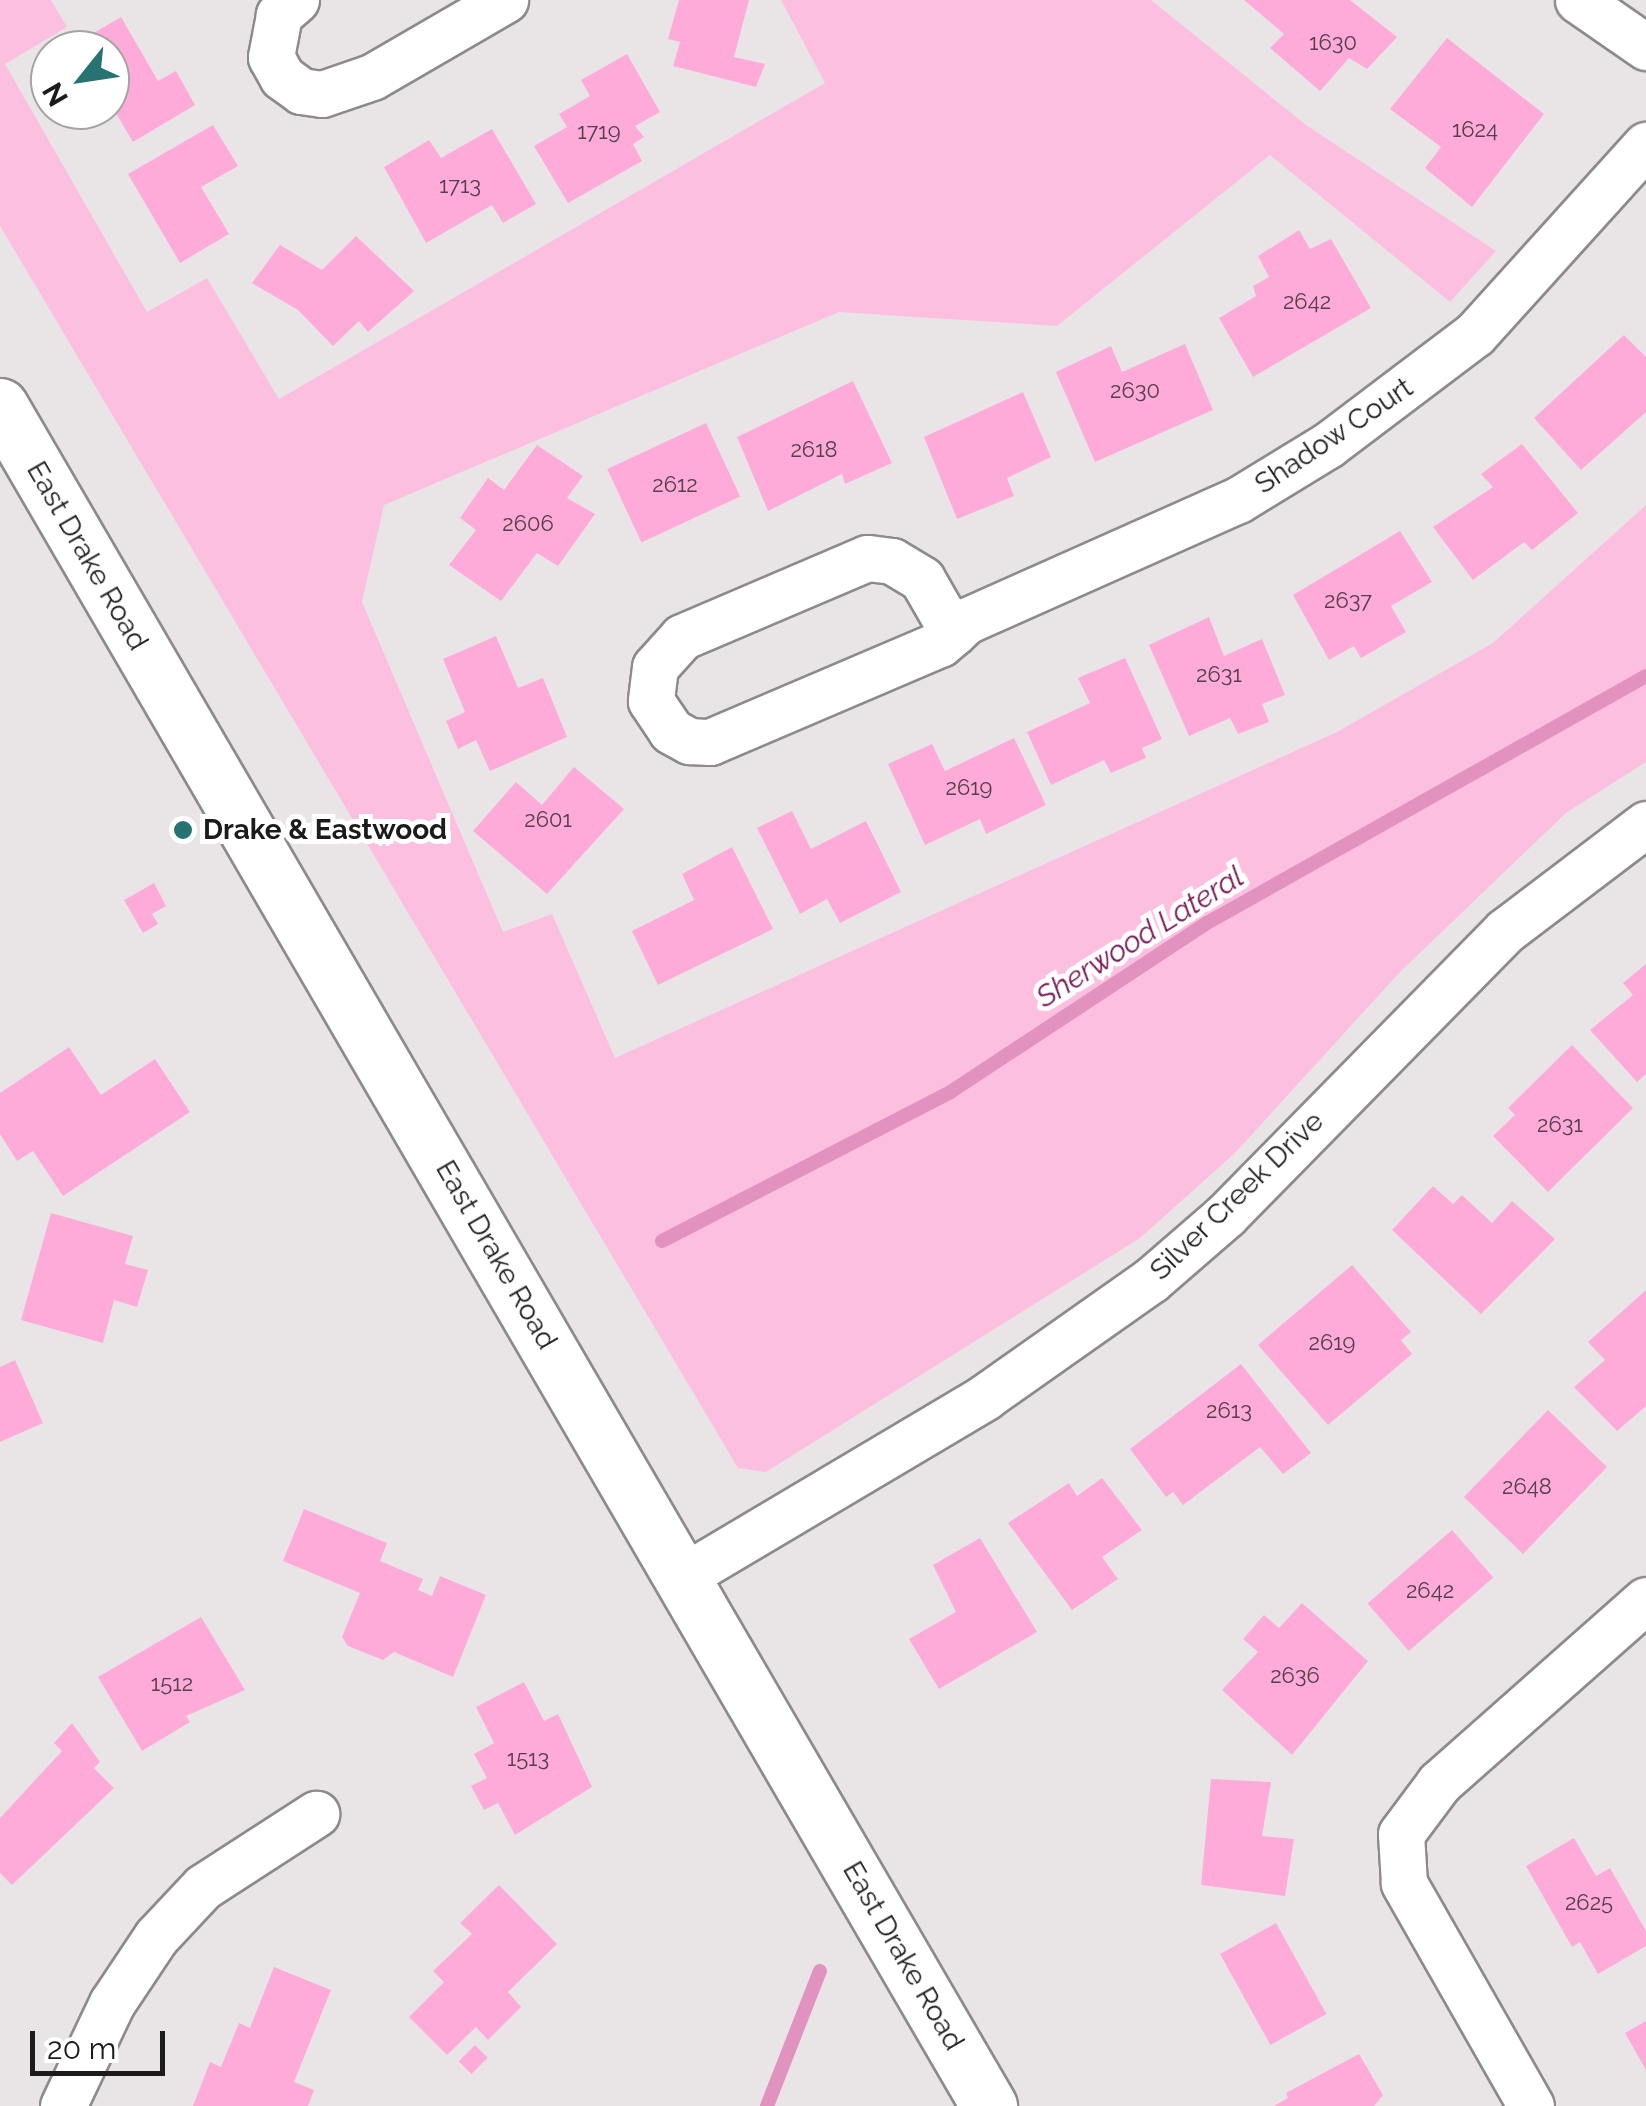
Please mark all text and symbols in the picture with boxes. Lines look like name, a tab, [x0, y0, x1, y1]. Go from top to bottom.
north arrow	[30, 30, 130, 130]
house number: 1630	[1309, 30, 1357, 56]
text: N	[36, 77, 75, 112]
house number: 1624	[1452, 117, 1498, 143]
house number: 1719	[577, 119, 621, 145]
house number: 1713	[439, 173, 481, 199]
house number: 2642	[1283, 289, 1331, 315]
street label: Shadow Court	[1248, 371, 1420, 501]
house number: 2630	[1110, 378, 1160, 404]
house number: 2618	[790, 437, 838, 463]
street label: East Drake Road	[19, 456, 155, 656]
house number: 2612	[652, 472, 698, 498]
house number: 2606	[502, 511, 554, 537]
house number: 2637	[1324, 588, 1372, 614]
house number: 2631	[1196, 662, 1242, 688]
house number: 2619	[945, 775, 993, 801]
house number: 2601	[524, 807, 572, 833]
place label: Drake & Eastwood	[203, 813, 447, 847]
marker: Drake & Eastwood	[172, 819, 194, 841]
water label: Sherwood Lateral	[1030, 859, 1250, 1015]
street label: Silver Creek Drive	[1143, 1105, 1331, 1287]
house number: 2631	[1537, 1112, 1583, 1138]
street label: East Drake Road	[428, 1155, 564, 1355]
house number: 2619	[1308, 1330, 1356, 1356]
house number: 2613	[1206, 1398, 1252, 1424]
house number: 2648	[1502, 1474, 1552, 1500]
house number: 2642	[1406, 1578, 1454, 1604]
house number: 2636	[1270, 1663, 1320, 1689]
house number: 1512	[151, 1671, 193, 1697]
house number: 1513	[507, 1746, 549, 1772]
street label: East Drake Road	[835, 1856, 971, 2056]
house number: 2625	[1565, 1890, 1613, 1916]
scale bar	[35, 2011, 170, 2073]
text: 20 m	[47, 2031, 116, 2066]

